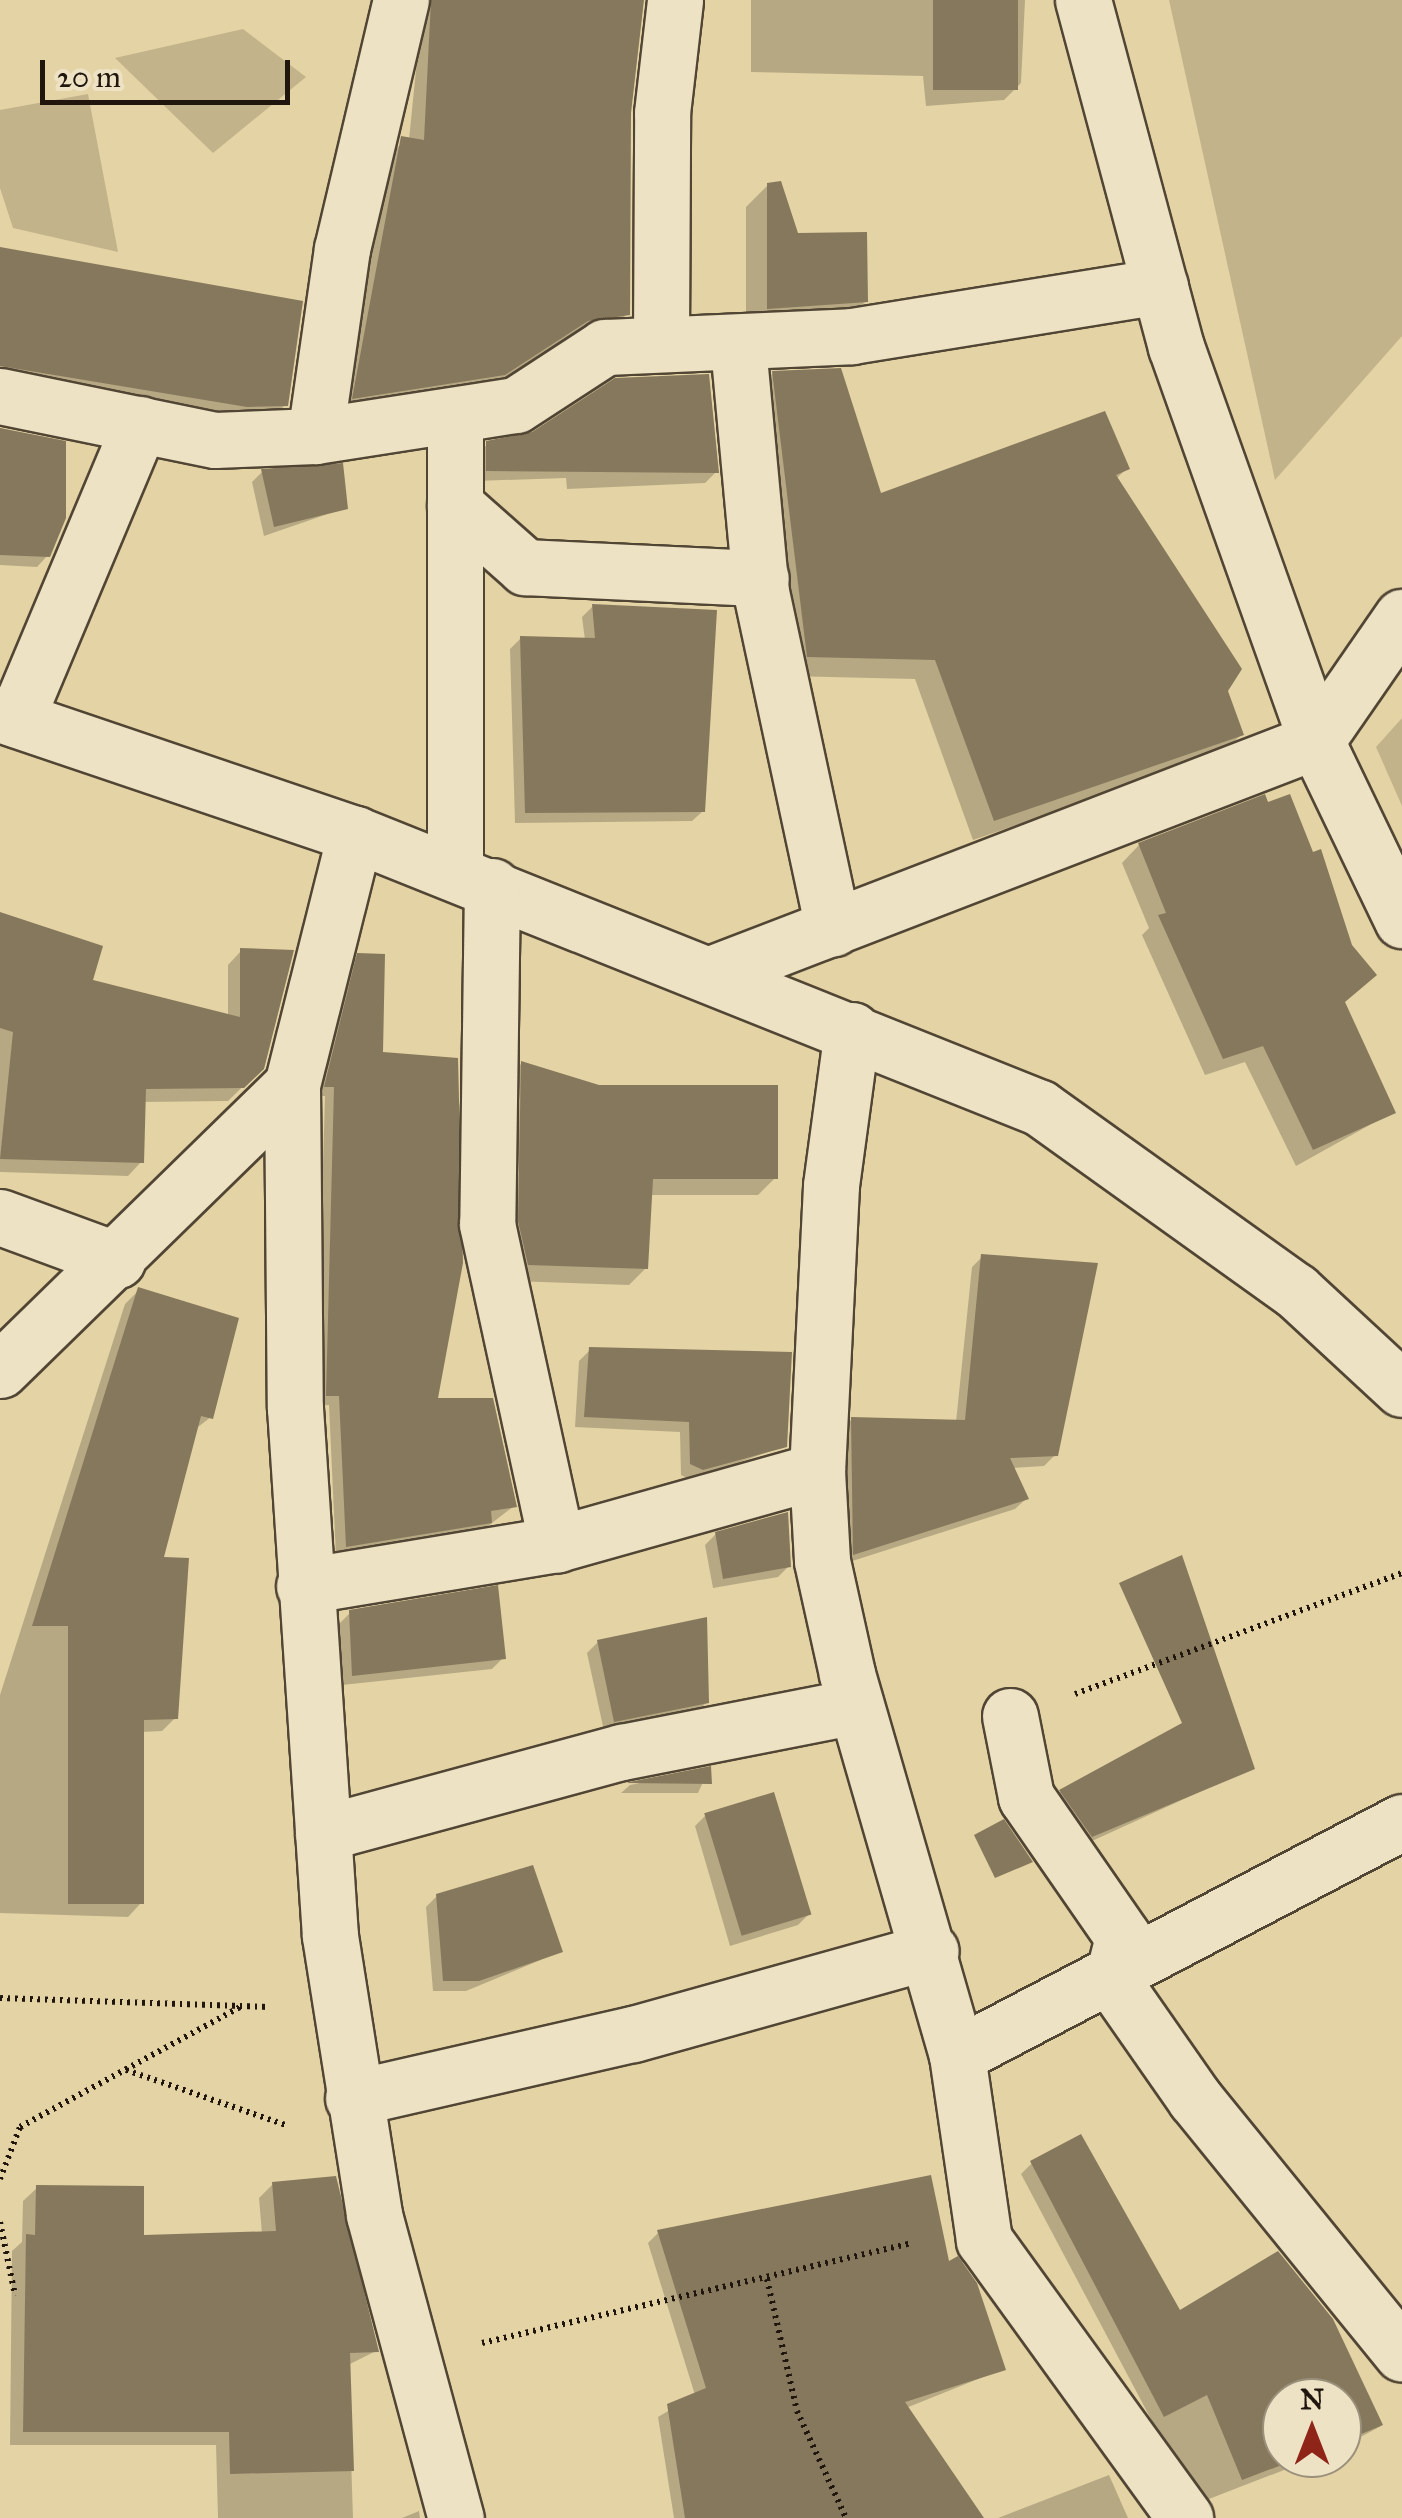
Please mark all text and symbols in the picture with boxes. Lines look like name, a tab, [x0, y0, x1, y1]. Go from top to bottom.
scale bar	[45, 40, 295, 102]
text: 20 m	[57, 59, 121, 95]
north arrow	[1262, 2378, 1362, 2478]
text: N	[1300, 2382, 1324, 2417]

